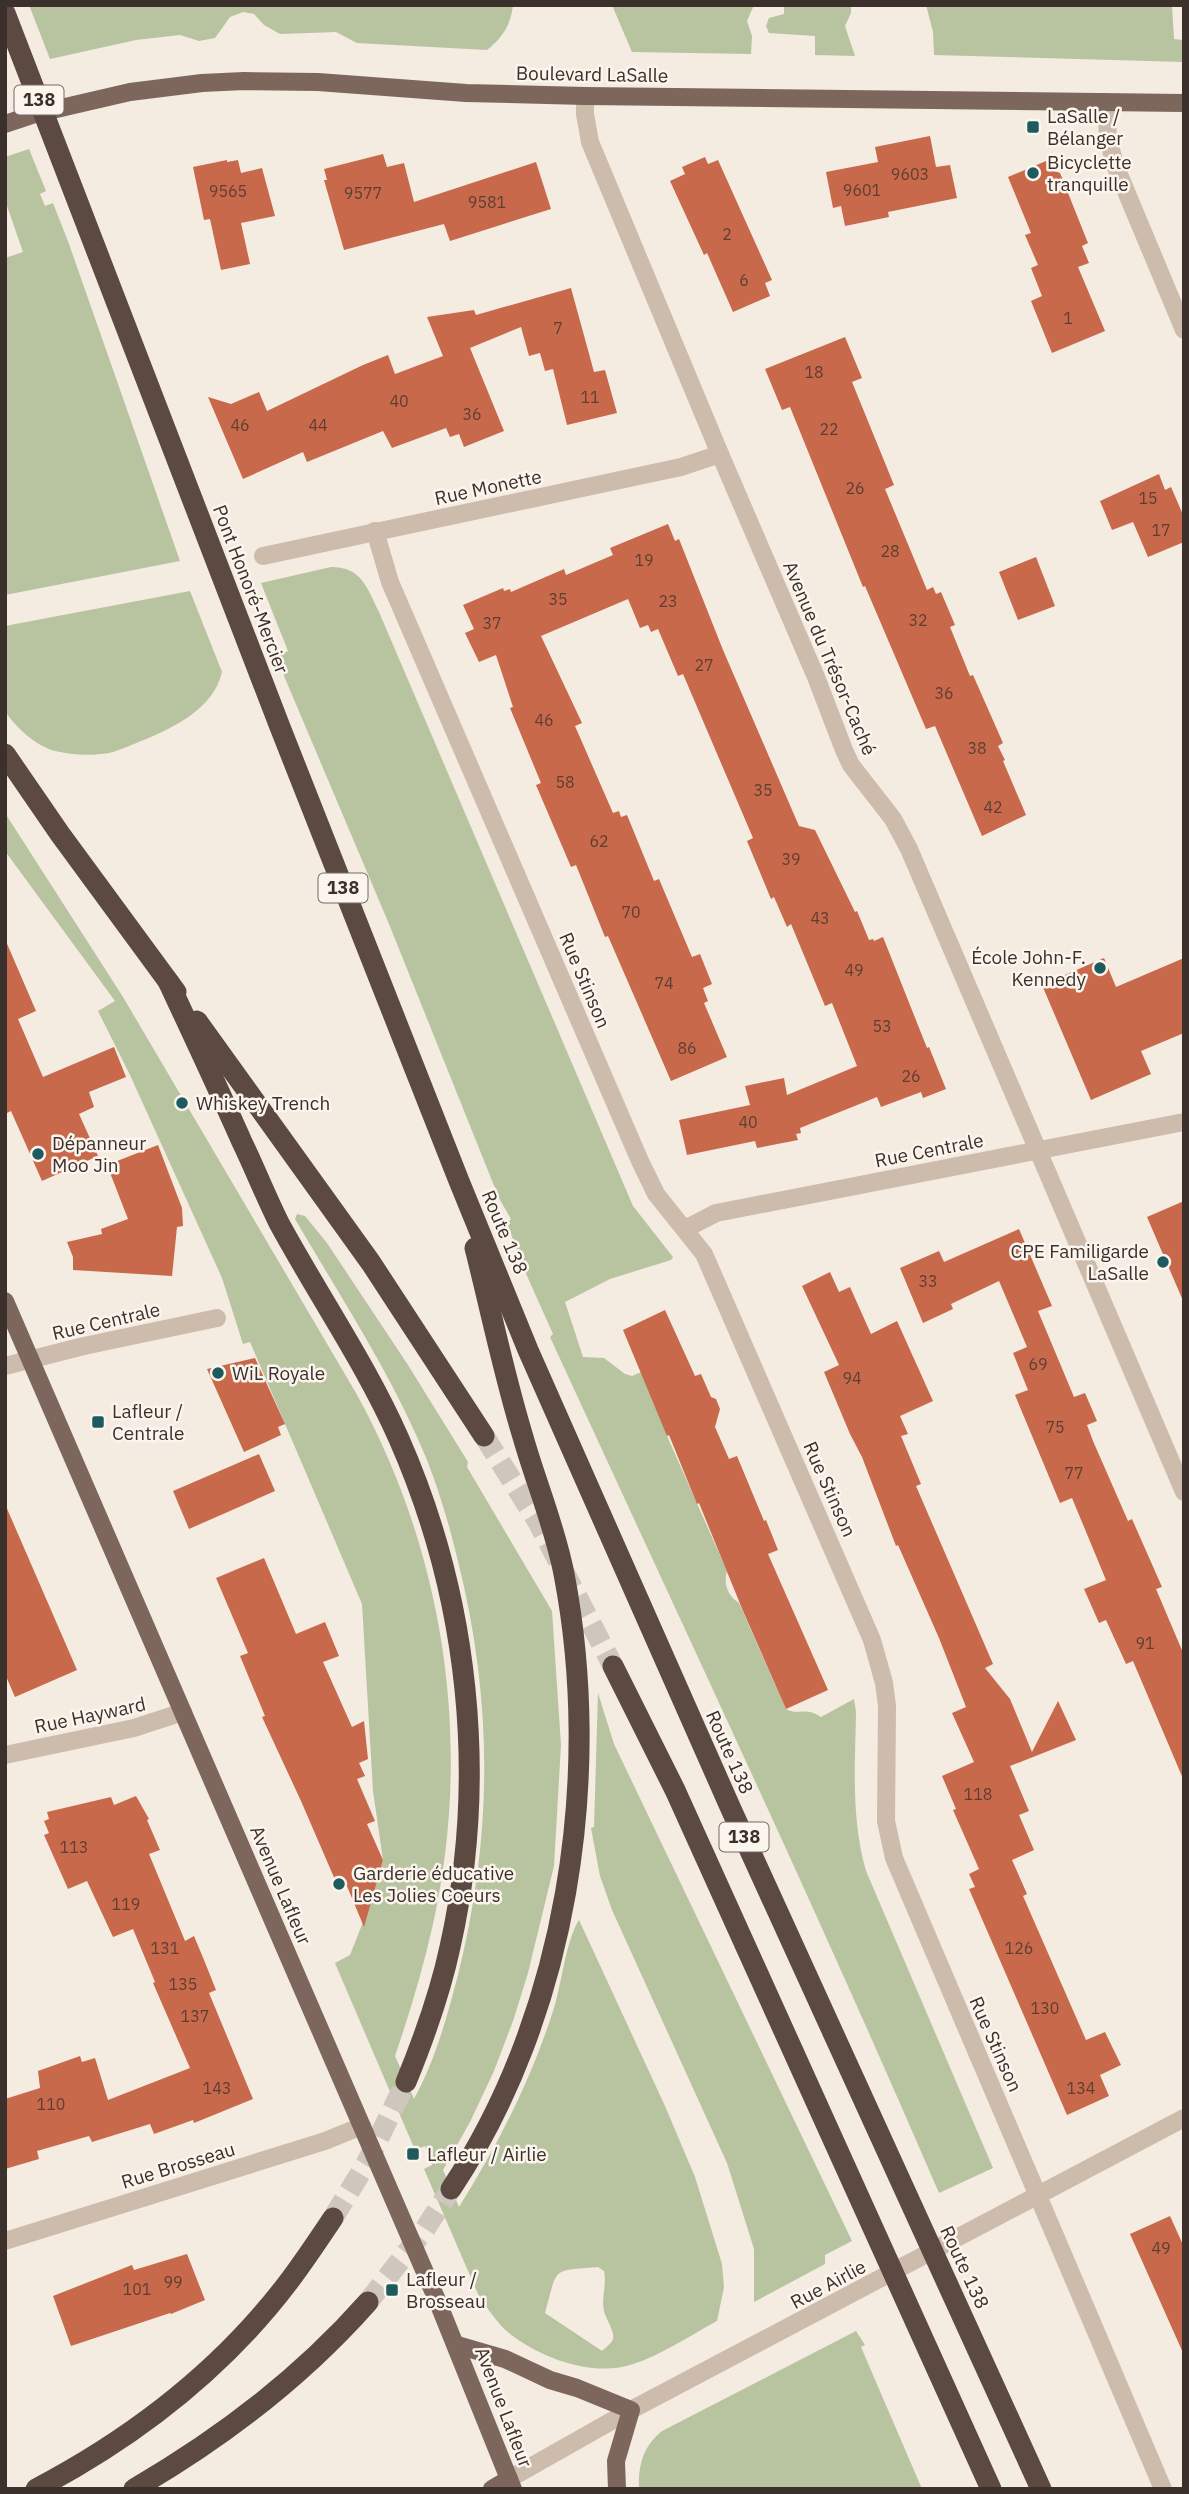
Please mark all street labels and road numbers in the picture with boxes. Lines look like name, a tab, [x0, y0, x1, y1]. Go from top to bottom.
street label: Boulevard LaSalle	[516, 61, 668, 87]
road number: 138	[14, 86, 64, 114]
street label: Rue Monette	[432, 464, 544, 510]
street label: Pont Honoré-Mercier	[208, 501, 294, 677]
street label: Avenue du Trésor-Caché	[778, 557, 882, 759]
road number: 138	[318, 874, 368, 903]
street label: Rue Stinson	[554, 928, 616, 1032]
street label: Rue Centrale	[873, 1128, 985, 1172]
street label: Route 138	[477, 1186, 533, 1278]
street label: Rue Centrale	[50, 1297, 162, 1345]
street label: Rue Stinson	[798, 1438, 862, 1540]
street label: Rue Hayward	[32, 1691, 148, 1739]
street label: Route 138	[701, 1706, 759, 1798]
street label: Avenue Lafleur	[245, 1822, 317, 1948]
road number: 138	[720, 1823, 768, 1852]
street label: Rue Stinson	[964, 1993, 1028, 2095]
street label: Rue Brosseau	[118, 2136, 238, 2194]
street label: Route 138	[935, 2222, 995, 2312]
street label: Rue Airlie	[786, 2254, 870, 2314]
street label: Avenue Lafleur	[470, 2343, 538, 2471]

